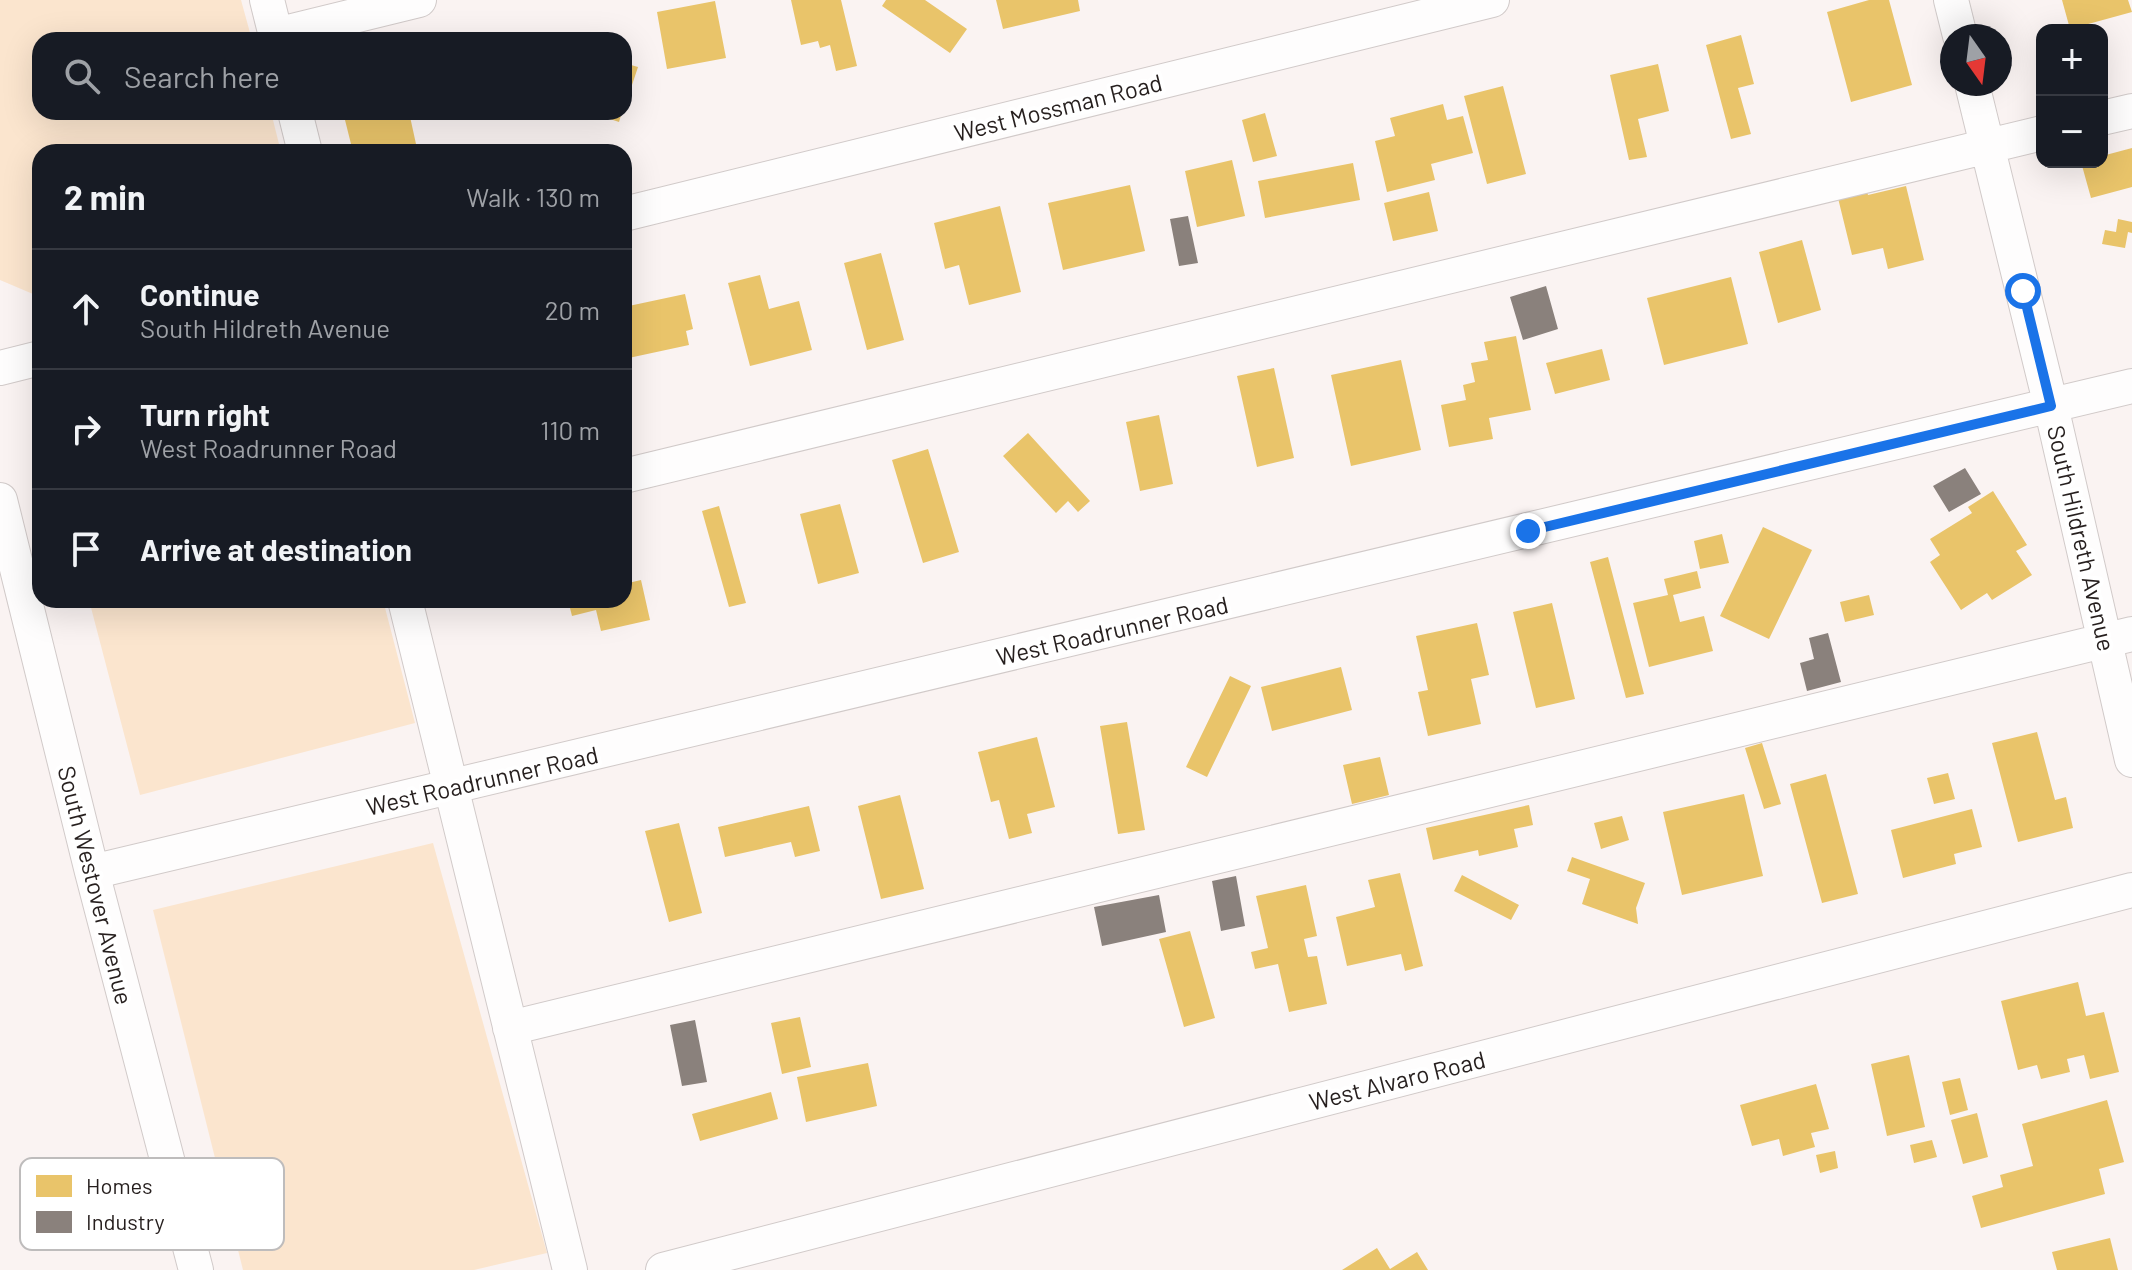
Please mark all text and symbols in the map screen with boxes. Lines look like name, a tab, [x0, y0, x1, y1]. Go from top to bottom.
north arrow	[1940, 24, 2012, 96]
map controls	[2036, 24, 2108, 168]
button: +	[2036, 24, 2108, 96]
search box	[32, 32, 632, 120]
icon: search	[60, 54, 104, 98]
text: Search here	[124, 58, 280, 94]
street label: West Mossman Road	[951, 67, 1165, 147]
button: −	[2036, 96, 2108, 168]
text: 2 min	[64, 176, 146, 217]
text: Walk · 130 m	[466, 181, 600, 212]
route start	[2005, 273, 2041, 309]
text: Continue	[140, 276, 260, 312]
icon: ahead	[64, 287, 108, 331]
text: 20 m	[545, 294, 600, 325]
text: South Hildreth Avenue	[140, 312, 390, 343]
text: Turn right	[140, 396, 270, 432]
icon: right	[64, 407, 108, 451]
text: 110 m	[540, 414, 600, 445]
street label: South Hildreth Avenue	[2042, 422, 2122, 654]
text: West Roadrunner Road	[140, 432, 397, 463]
route end	[1510, 513, 1546, 549]
icon: arrive	[64, 527, 108, 571]
text: Arrive at destination	[140, 531, 412, 567]
street label: West Roadrunner Road	[993, 589, 1231, 671]
street label: West Roadrunner Road	[363, 739, 601, 821]
street label: South Westover Avenue	[52, 763, 140, 1007]
street label: West Alvaro Road	[1306, 1044, 1488, 1116]
legend	[20, 1158, 284, 1250]
text: Homes	[86, 1172, 153, 1198]
text: Industry	[86, 1208, 165, 1234]

